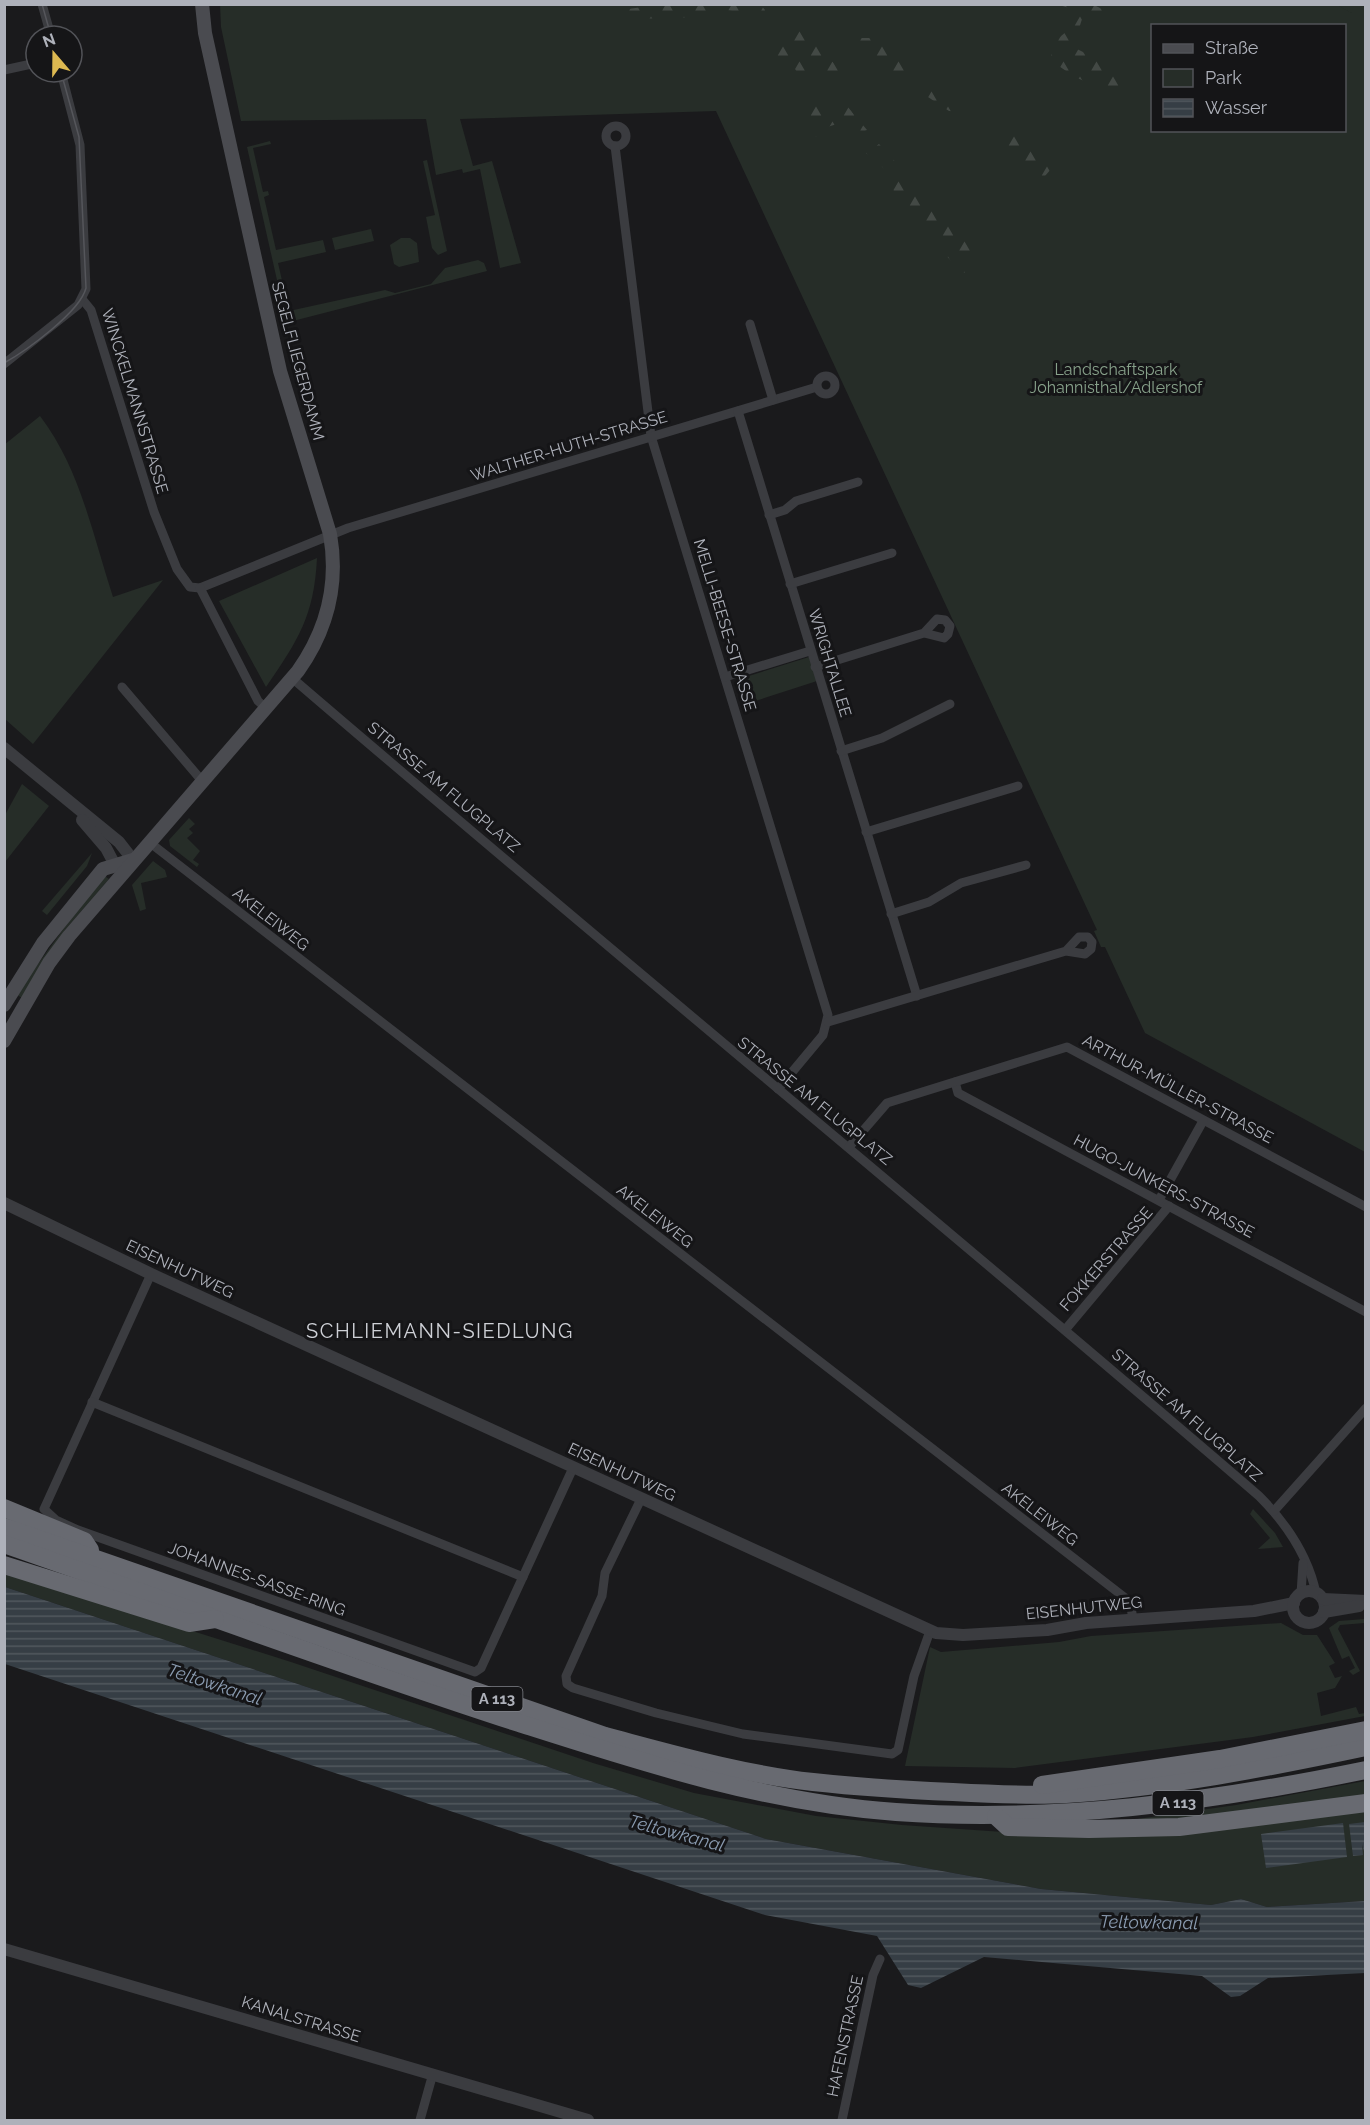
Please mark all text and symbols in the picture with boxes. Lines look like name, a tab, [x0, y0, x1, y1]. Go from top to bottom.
north arrow	[24, 24, 84, 84]
legend	[1151, 24, 1346, 132]
text: N	[40, 29, 58, 51]
text: Straße	[1205, 37, 1259, 58]
text: Park	[1205, 67, 1242, 88]
text: Wasser	[1205, 97, 1268, 118]
street label: SEGELFLIEGERDAMM	[268, 280, 328, 442]
street label: WINCKELMANNSTRASSE	[98, 306, 172, 496]
park label: Landschaftspark Johannisthal/Adlershof	[1030, 360, 1203, 397]
street label: WALTHER-HUTH-STRASSE	[468, 407, 670, 485]
street label: MELLI-BEESE-STRASSE	[690, 537, 760, 714]
street label: WRIGHTALLEE	[805, 607, 856, 720]
street label: STRASSE AM FLUGPLATZ	[364, 718, 524, 856]
street label: AKELEIWEG	[229, 883, 313, 955]
street label: ARTHUR-MÜLLER-STRASSE	[1079, 1030, 1277, 1148]
street label: STRASSE AM FLUGPLATZ	[734, 1033, 896, 1169]
street label: HUGO-JUNKERS-STRASSE	[1070, 1130, 1258, 1242]
street label: AKELEIWEG	[613, 1180, 697, 1252]
street label: FOKKERSTRASSE	[1056, 1203, 1157, 1315]
street label: EISENHUTWEG	[123, 1236, 237, 1302]
district label: SCHLIEMANN-SIEDLUNG	[306, 1319, 574, 1343]
street label: STRASSE AM FLUGPLATZ	[1108, 1345, 1266, 1485]
street label: EISENHUTWEG	[565, 1439, 679, 1505]
street label: AKELEIWEG	[998, 1478, 1082, 1550]
street label: JOHANNES-SASSE-RING	[166, 1538, 348, 1620]
street label: EISENHUTWEG	[1025, 1592, 1143, 1624]
water label: Teltowkanal	[165, 1659, 265, 1709]
road number: A 113	[472, 1687, 522, 1711]
road number: A 113	[1152, 1791, 1204, 1815]
water label: Teltowkanal	[627, 1810, 727, 1856]
water label: Teltowkanal	[1100, 1911, 1198, 1933]
street label: HAFENSTRASSE	[823, 1973, 867, 2099]
street label: KANALSTRASSE	[239, 1992, 363, 2046]

